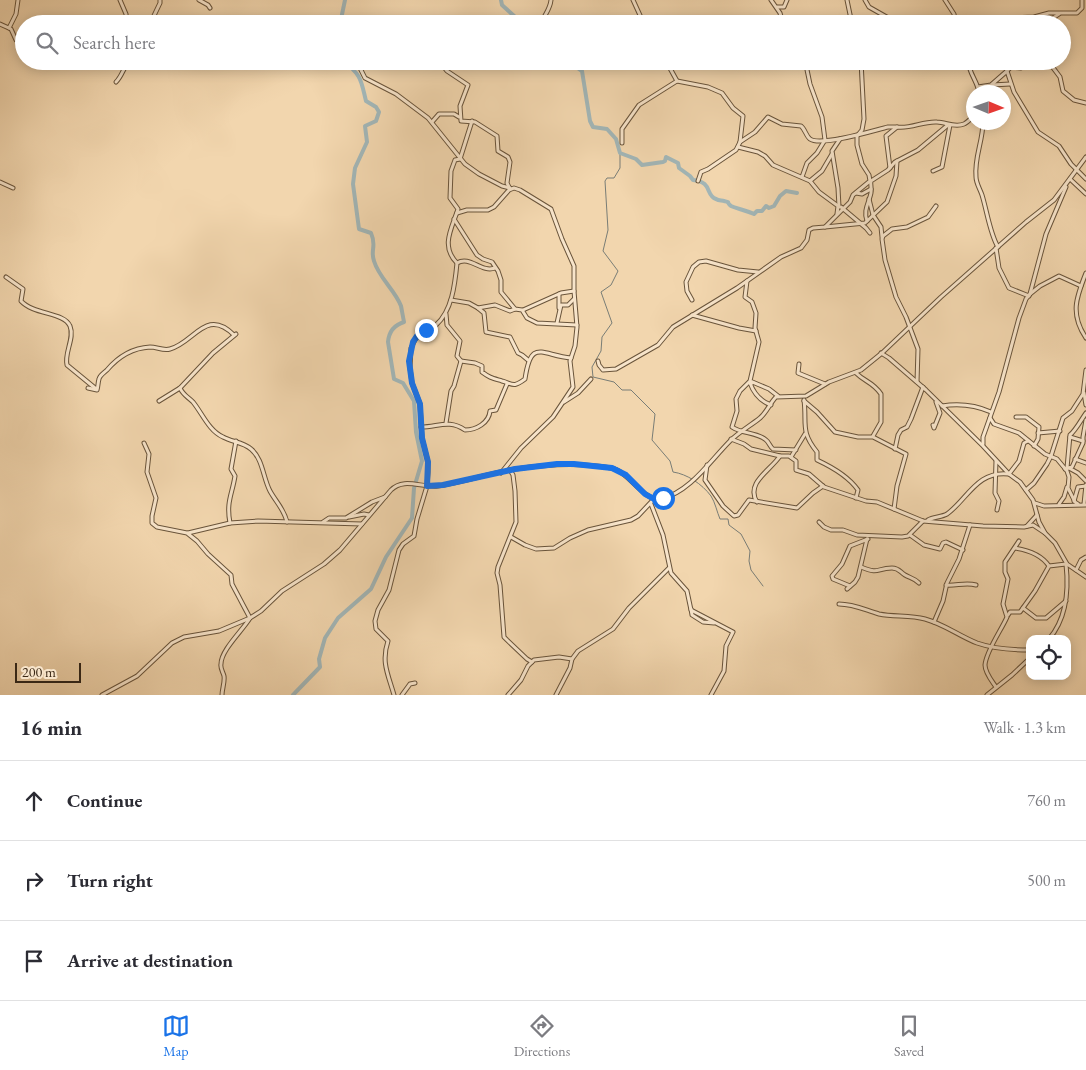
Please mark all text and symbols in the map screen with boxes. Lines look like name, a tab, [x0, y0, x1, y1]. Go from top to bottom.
search box	[15, 15, 1071, 70]
icon: search	[33, 29, 61, 57]
text: Search here	[73, 30, 155, 55]
north arrow	[966, 85, 1011, 130]
route end	[415, 319, 438, 342]
route start	[652, 487, 675, 510]
map controls	[1026, 635, 1071, 680]
button: locate	[1026, 635, 1071, 680]
scale bar	[15, 660, 81, 683]
text: 200 m	[22, 663, 56, 681]
text: 16 min	[20, 714, 82, 741]
text: Walk · 1.3 km	[983, 717, 1066, 738]
icon: ahead	[20, 787, 48, 815]
text: Continue	[67, 788, 142, 813]
text: 760 m	[1027, 790, 1066, 811]
icon: right	[20, 867, 48, 895]
text: Turn right	[67, 868, 153, 893]
text: 500 m	[1027, 870, 1066, 891]
icon: arrive	[20, 947, 48, 975]
text: Arrive at destination	[67, 948, 233, 973]
tab: Map	[162, 1012, 190, 1060]
tab: Directions	[514, 1012, 570, 1060]
tab: Saved	[894, 1012, 924, 1060]

